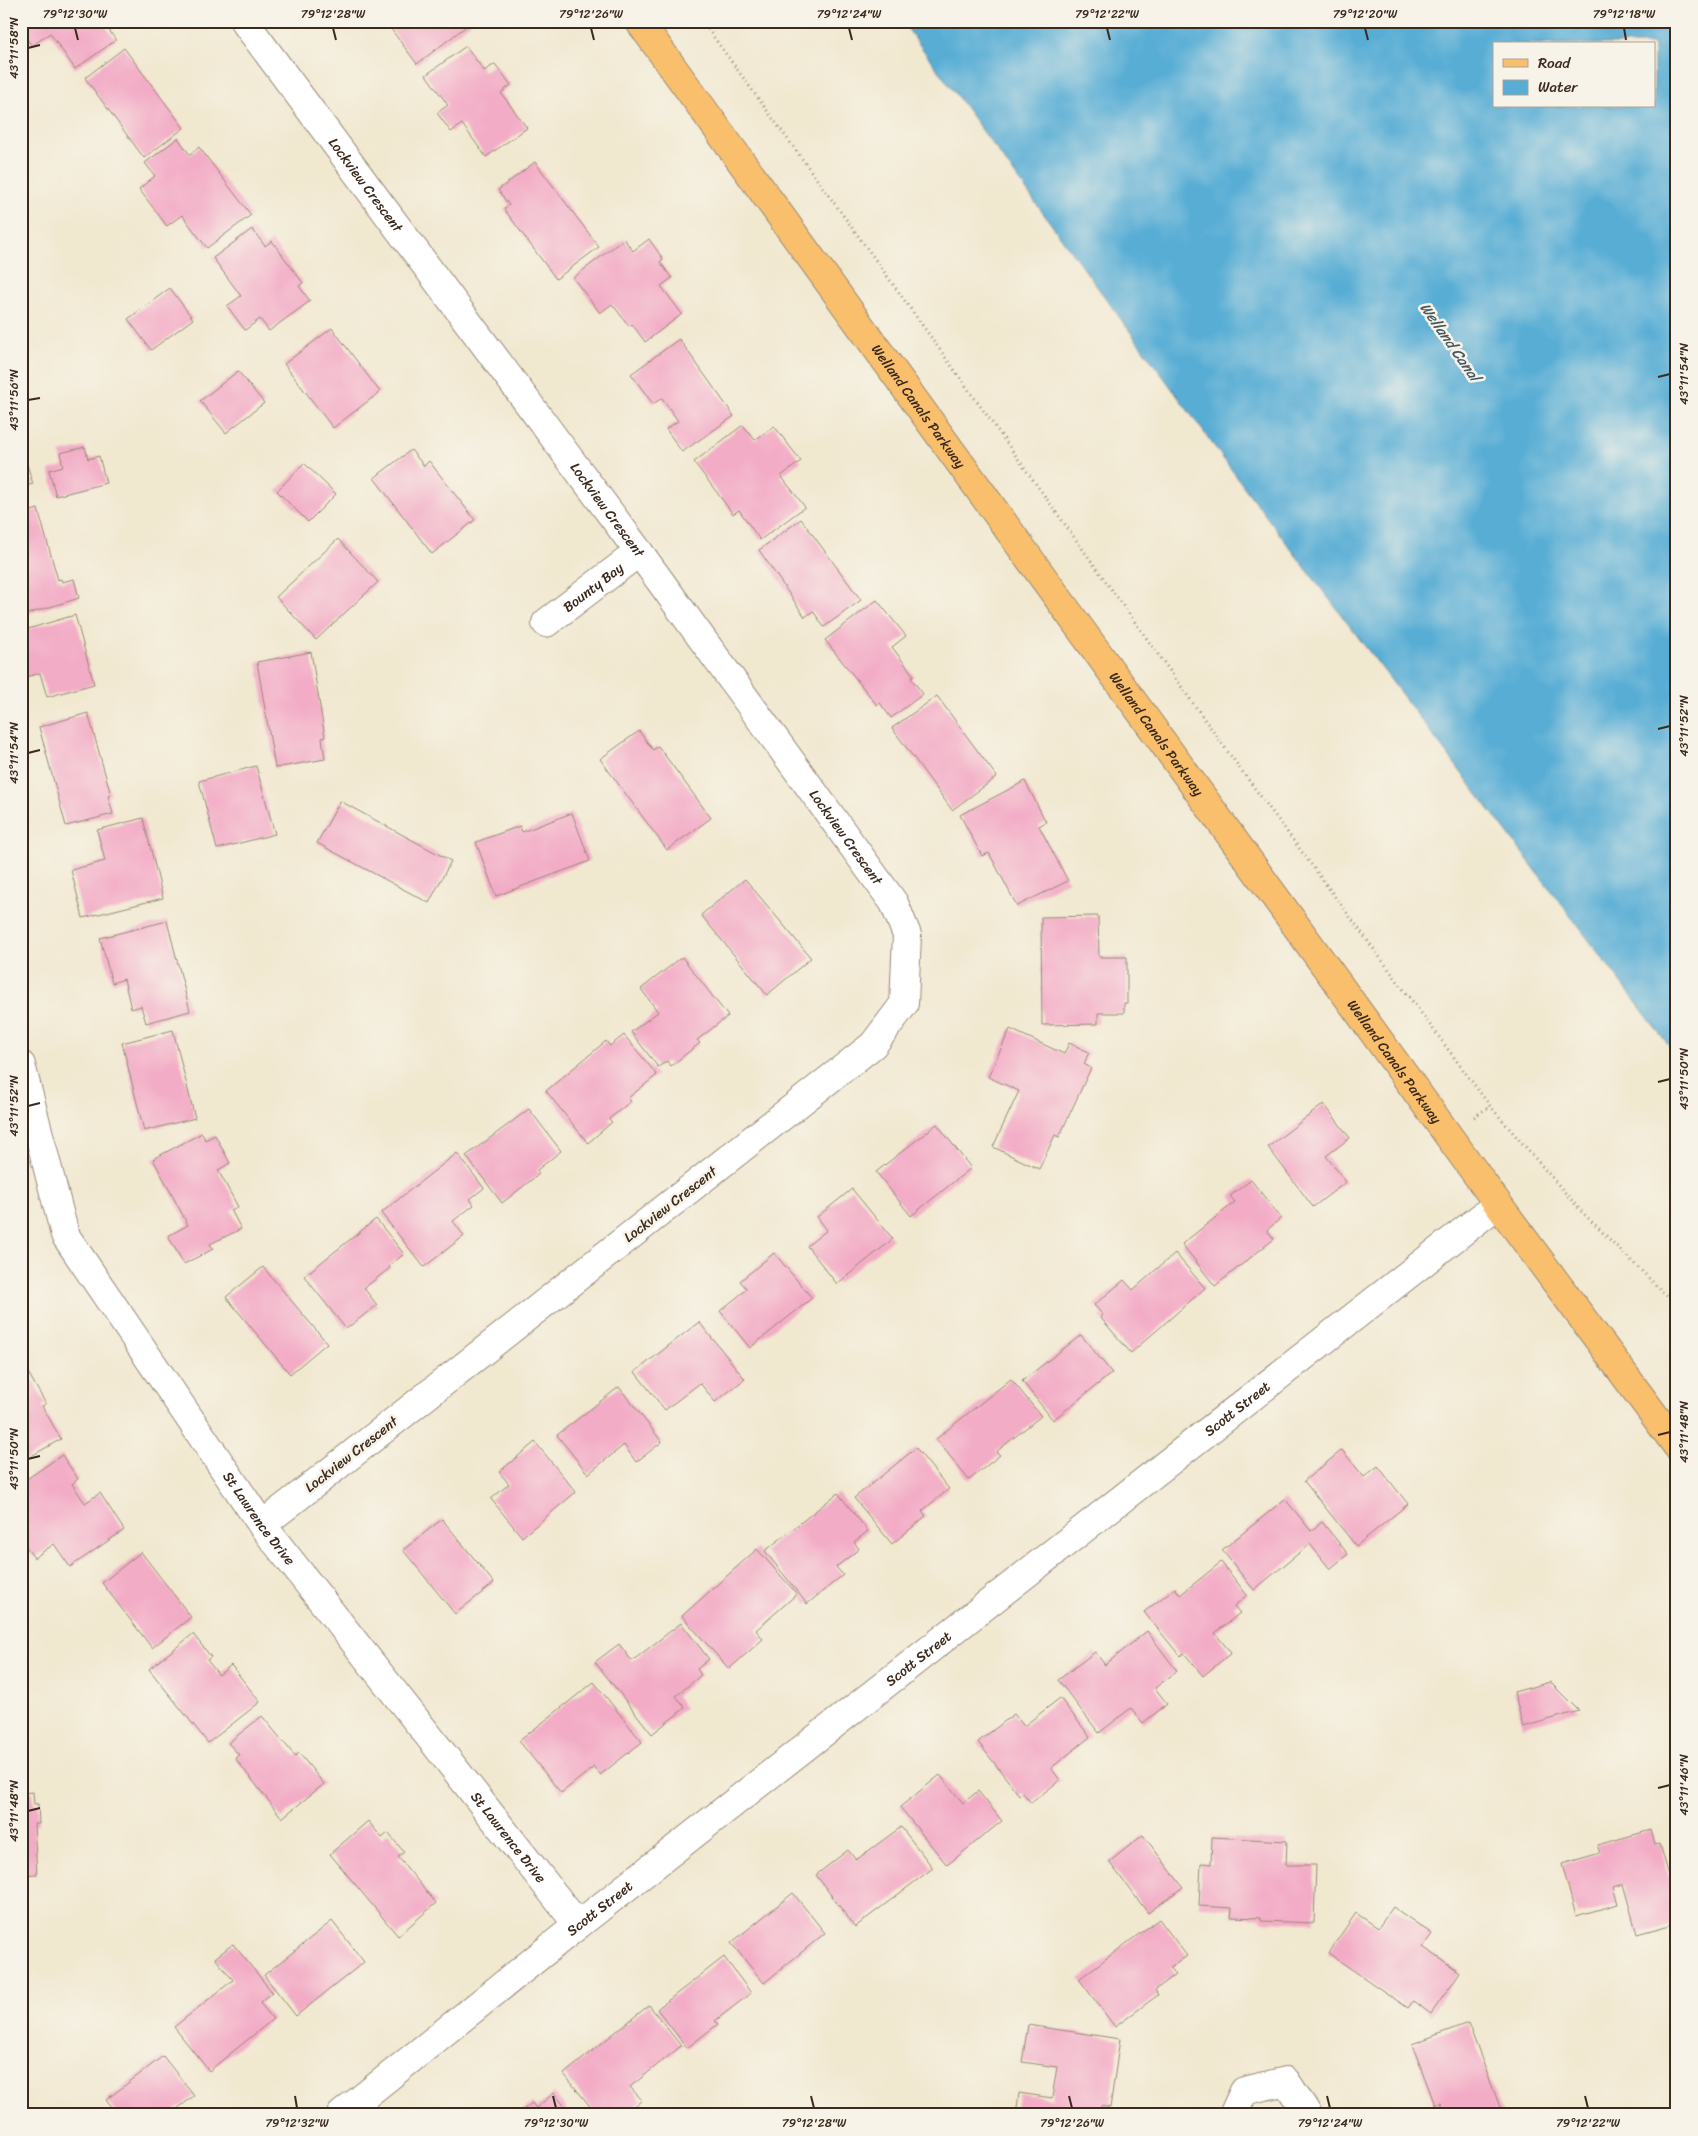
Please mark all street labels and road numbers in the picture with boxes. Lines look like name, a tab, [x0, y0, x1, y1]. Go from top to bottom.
street label: Lockview Crescent	[321, 132, 410, 239]
street label: Welland Canals Parkway	[864, 339, 973, 475]
street label: Lockview Crescent	[563, 457, 652, 564]
street label: Bounty Bay	[557, 556, 630, 619]
street label: Welland Canals Parkway	[1102, 667, 1211, 802]
street label: Lockview Crescent	[802, 784, 890, 892]
street label: Welland Canals Parkway	[1340, 994, 1448, 1130]
street label: Lockview Crescent	[618, 1159, 724, 1249]
street label: Scott Street	[1199, 1375, 1276, 1443]
street label: Lockview Crescent	[299, 1409, 405, 1499]
street label: St Lawrence Drive	[216, 1466, 301, 1571]
street label: Scott Street	[880, 1625, 957, 1693]
street label: St Lawrence Drive	[464, 1786, 553, 1889]
street label: Scott Street	[561, 1874, 639, 1943]

